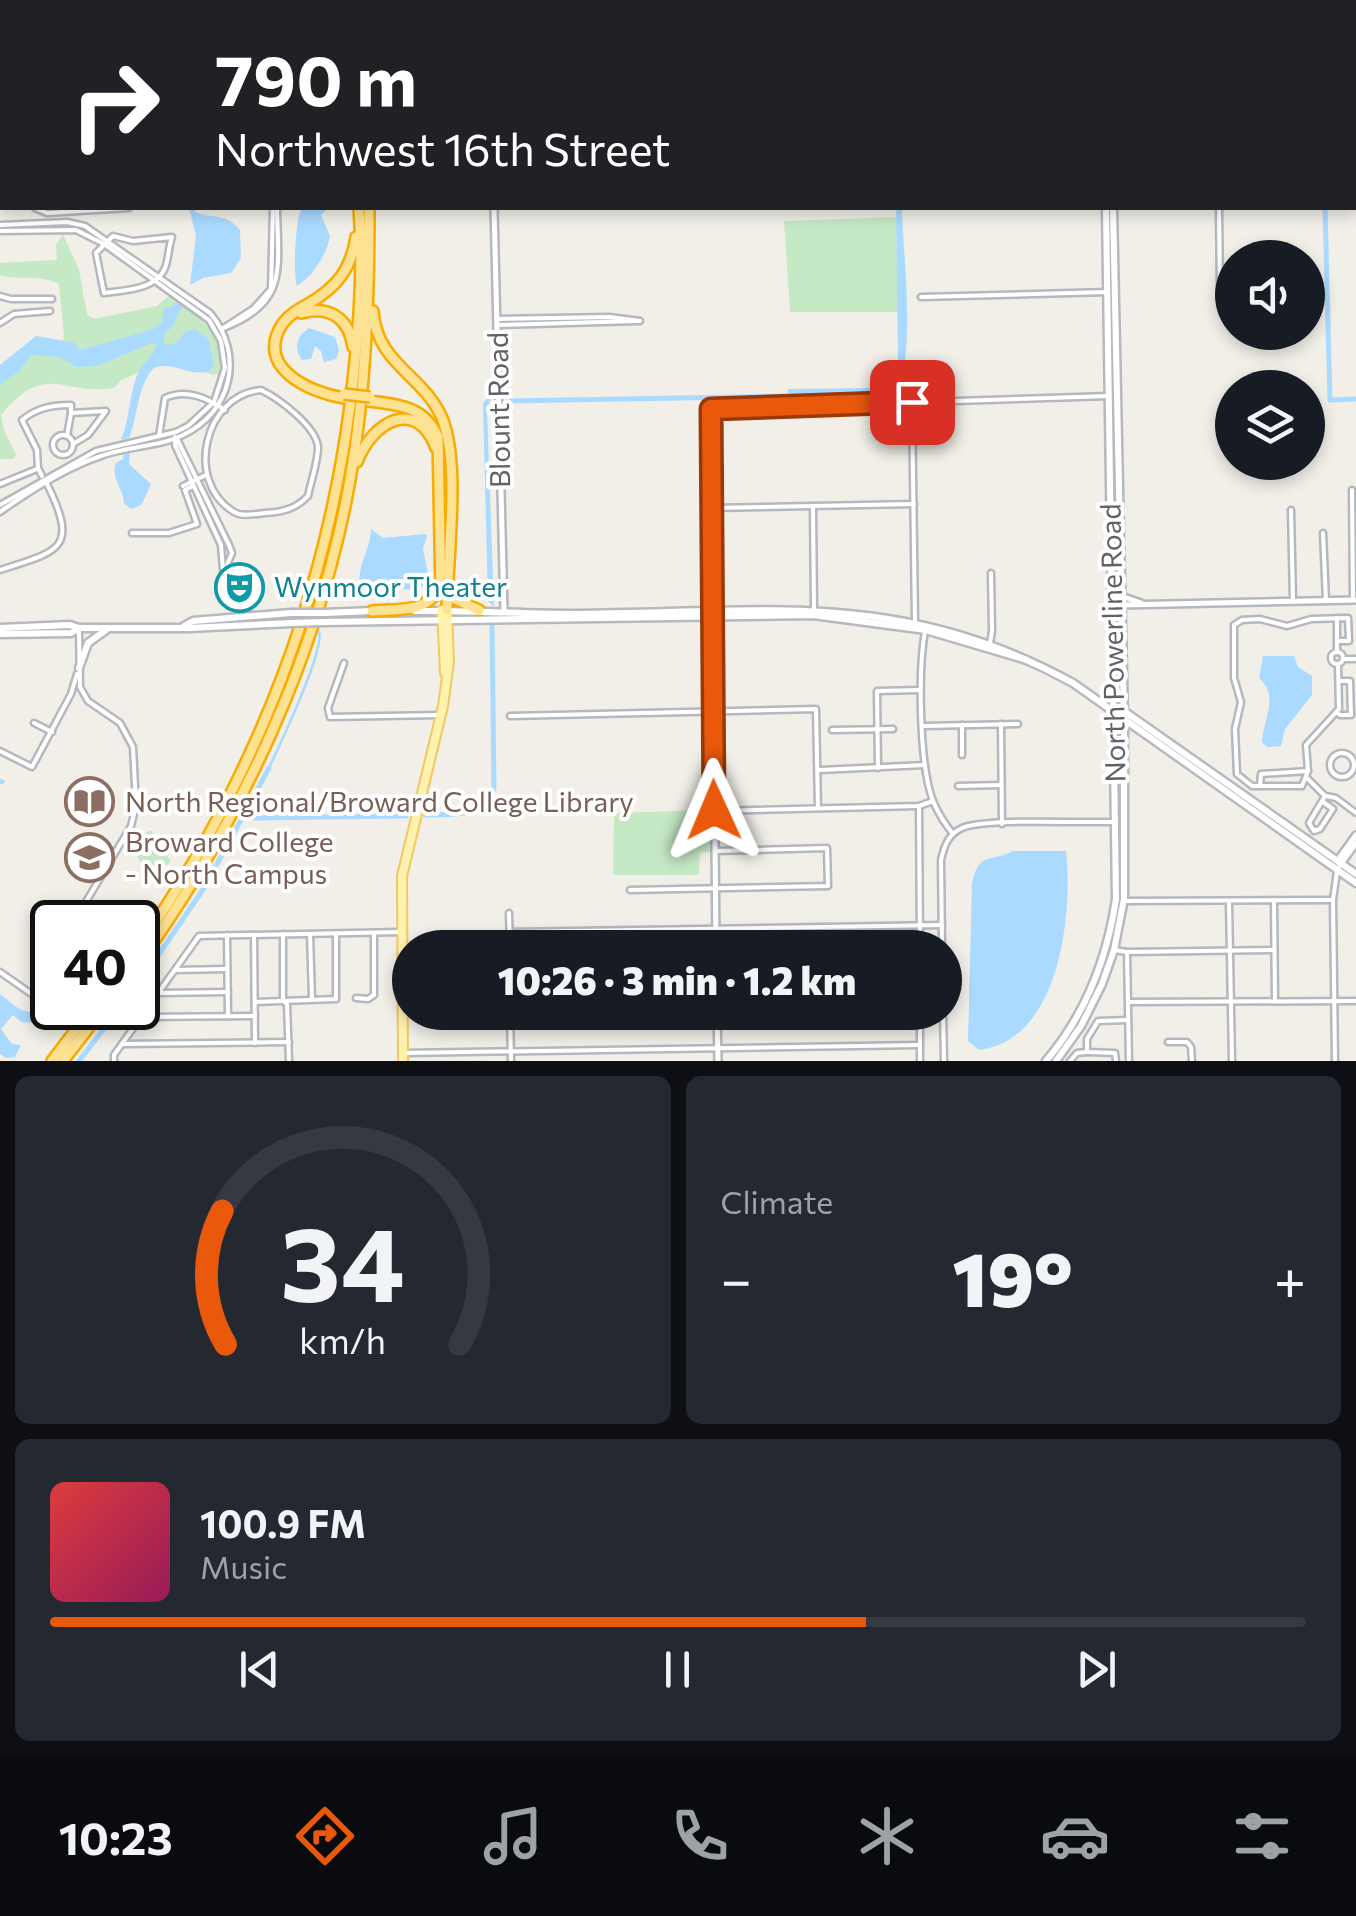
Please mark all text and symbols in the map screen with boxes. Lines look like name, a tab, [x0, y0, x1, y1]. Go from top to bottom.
text: 790 m	[215, 35, 417, 120]
icon: right	[50, 40, 180, 170]
text: Northwest 16th Street	[215, 120, 671, 175]
map controls	[1215, 240, 1325, 480]
button: sound	[1215, 240, 1325, 350]
street label: Blount Road	[480, 332, 516, 488]
pin	[870, 360, 955, 445]
button: layers	[1215, 370, 1325, 480]
icon: arrive	[885, 375, 940, 430]
street label: North Powerline Road	[1093, 503, 1131, 783]
theatre icon: Wynmoor Theater	[213, 561, 265, 613]
place label: Wynmoor Theater	[274, 569, 507, 603]
position arrow	[662, 758, 766, 862]
library icon: North Regional/Broward College Library	[64, 776, 116, 828]
place label: North Regional/Broward College Library	[125, 784, 634, 818]
place label: Broward College - North Campus	[125, 824, 334, 890]
school or university icon: Broward College - North Campus	[64, 832, 116, 884]
speed limit sign: 40	[30, 900, 160, 1030]
text: 10:26 · 3 min · 1.2 km	[498, 956, 856, 1003]
text: Climate	[721, 1181, 833, 1221]
text: 34	[281, 1196, 405, 1323]
text: 19°	[952, 1231, 1073, 1322]
text: −	[721, 1244, 752, 1311]
text: +	[1274, 1244, 1306, 1311]
text: km/h	[299, 1318, 386, 1361]
text: 100.9 FM	[200, 1499, 366, 1546]
text: Music	[200, 1546, 287, 1586]
icon: previous	[232, 1642, 287, 1697]
icon: pause	[650, 1642, 705, 1697]
icon: next	[1069, 1642, 1124, 1697]
icon: directions	[290, 1801, 360, 1871]
icon: music	[478, 1801, 548, 1871]
icon: phone	[665, 1801, 735, 1871]
icon: climate	[852, 1801, 922, 1871]
icon: car	[1040, 1801, 1110, 1871]
icon: filters	[1227, 1801, 1297, 1871]
text: 10:23	[59, 1809, 173, 1864]

